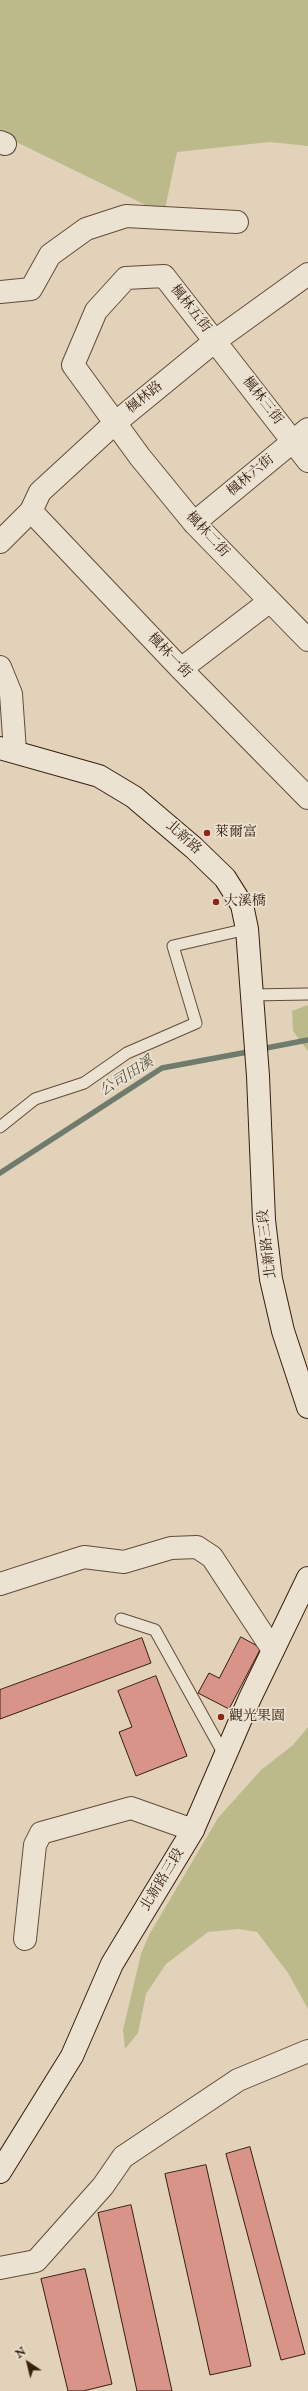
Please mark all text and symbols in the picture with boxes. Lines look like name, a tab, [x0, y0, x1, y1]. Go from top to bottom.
street label: 楓林五街	[166, 282, 214, 336]
street label: 楓林三街	[238, 374, 286, 428]
street label: 楓林路	[123, 378, 167, 418]
street label: 楓林六街	[224, 452, 278, 500]
street label: 楓林二街	[182, 509, 232, 561]
street label: 楓林一街	[144, 630, 194, 682]
street label: 北新路	[162, 818, 204, 858]
place label: 萊爾富	[215, 825, 257, 841]
marker: 萊爾富	[202, 828, 212, 838]
place label: 大溪橋	[224, 894, 266, 910]
marker: 大溪橋	[211, 897, 221, 907]
water label: 公司田溪	[97, 1053, 157, 1101]
street label: 北新路三段	[255, 1208, 281, 1280]
place label: 觀光果園	[229, 1709, 285, 1725]
marker: 觀光果園	[216, 1712, 226, 1722]
street label: 北新路三段	[138, 1846, 188, 1914]
north arrow	[8, 2343, 48, 2383]
text: N	[13, 2345, 29, 2361]

